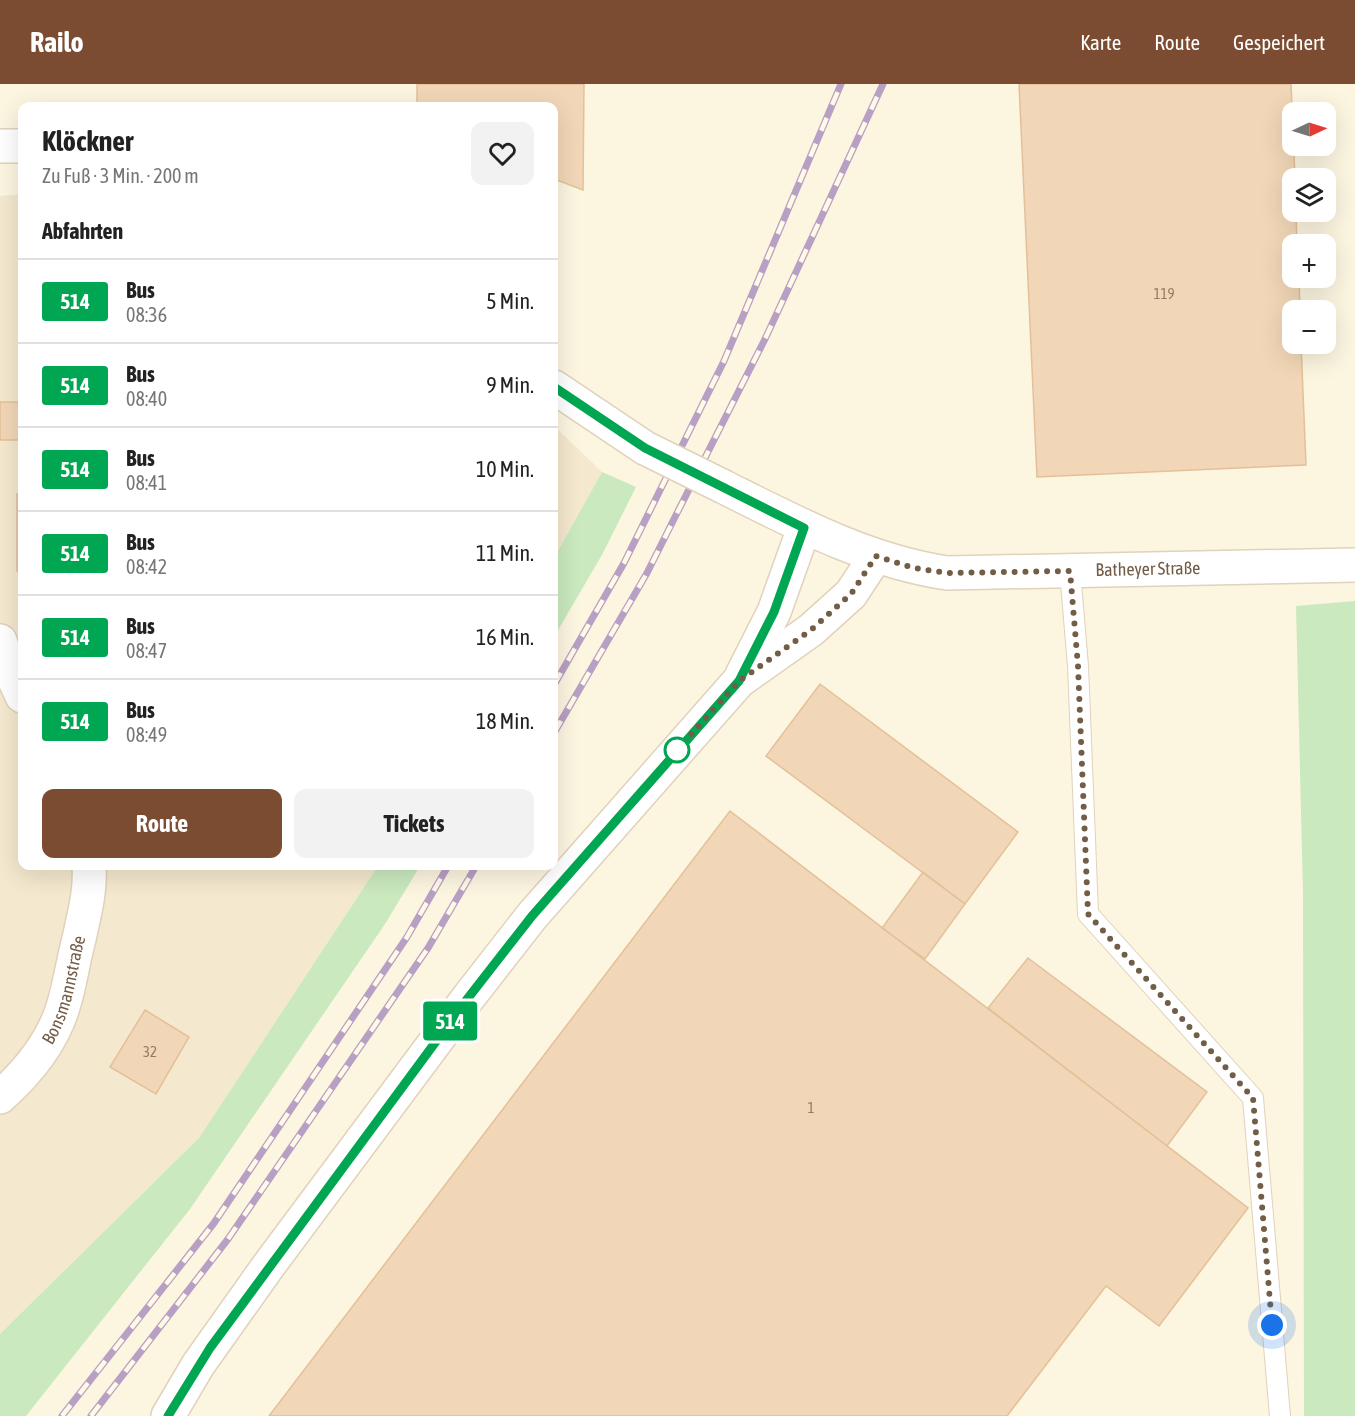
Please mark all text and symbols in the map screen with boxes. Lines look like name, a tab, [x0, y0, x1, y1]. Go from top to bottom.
text: Railo	[30, 26, 84, 58]
text: Karte	[1080, 30, 1121, 54]
text: Route	[1154, 30, 1200, 54]
text: Gespeichert	[1233, 30, 1325, 54]
north arrow	[1282, 102, 1336, 156]
map controls	[1282, 102, 1336, 354]
button: heart	[471, 122, 534, 185]
text: Klöckner	[42, 125, 133, 157]
text: Zu Fuß · 3 Min. · 200 m	[42, 164, 199, 187]
button: layers	[1282, 168, 1336, 222]
text: Abfahrten	[42, 218, 123, 244]
button: +	[1282, 234, 1336, 288]
text: Bus	[126, 277, 155, 303]
house number: 119	[1153, 285, 1175, 302]
text: 5 Min.	[486, 288, 534, 314]
text: 514	[60, 289, 90, 313]
button: −	[1282, 300, 1336, 354]
text: 08:36	[126, 303, 167, 326]
text: Bus	[126, 361, 155, 387]
text: 9 Min.	[486, 372, 534, 398]
text: 514	[60, 373, 90, 397]
text: 08:40	[126, 387, 167, 410]
text: Bus	[126, 445, 155, 471]
text: 10 Min.	[476, 456, 534, 482]
text: 514	[60, 457, 90, 481]
text: 08:41	[126, 471, 167, 494]
text: Bus	[126, 529, 155, 555]
text: 11 Min.	[476, 540, 534, 566]
text: 514	[60, 541, 90, 565]
text: 08:42	[126, 555, 167, 578]
street label: Batheyer Straße	[1095, 557, 1200, 580]
text: Bus	[126, 613, 155, 639]
text: 16 Min.	[476, 624, 534, 650]
text: 514	[60, 625, 90, 649]
text: 08:47	[126, 639, 167, 662]
text: Bus	[126, 697, 155, 723]
text: 18 Min.	[476, 708, 534, 734]
text: 514	[60, 709, 90, 733]
text: 08:49	[126, 723, 167, 746]
unlabelled marker	[664, 737, 690, 763]
button: Route	[42, 789, 282, 858]
button: Tickets	[294, 789, 534, 858]
street label: Bonsmannstraße	[37, 933, 89, 1048]
line badge: 514	[416, 1002, 484, 1040]
text: 514	[435, 1009, 465, 1033]
house number: 32	[143, 1043, 157, 1060]
house number: 1	[807, 1099, 815, 1116]
your location	[1257, 1310, 1287, 1340]

